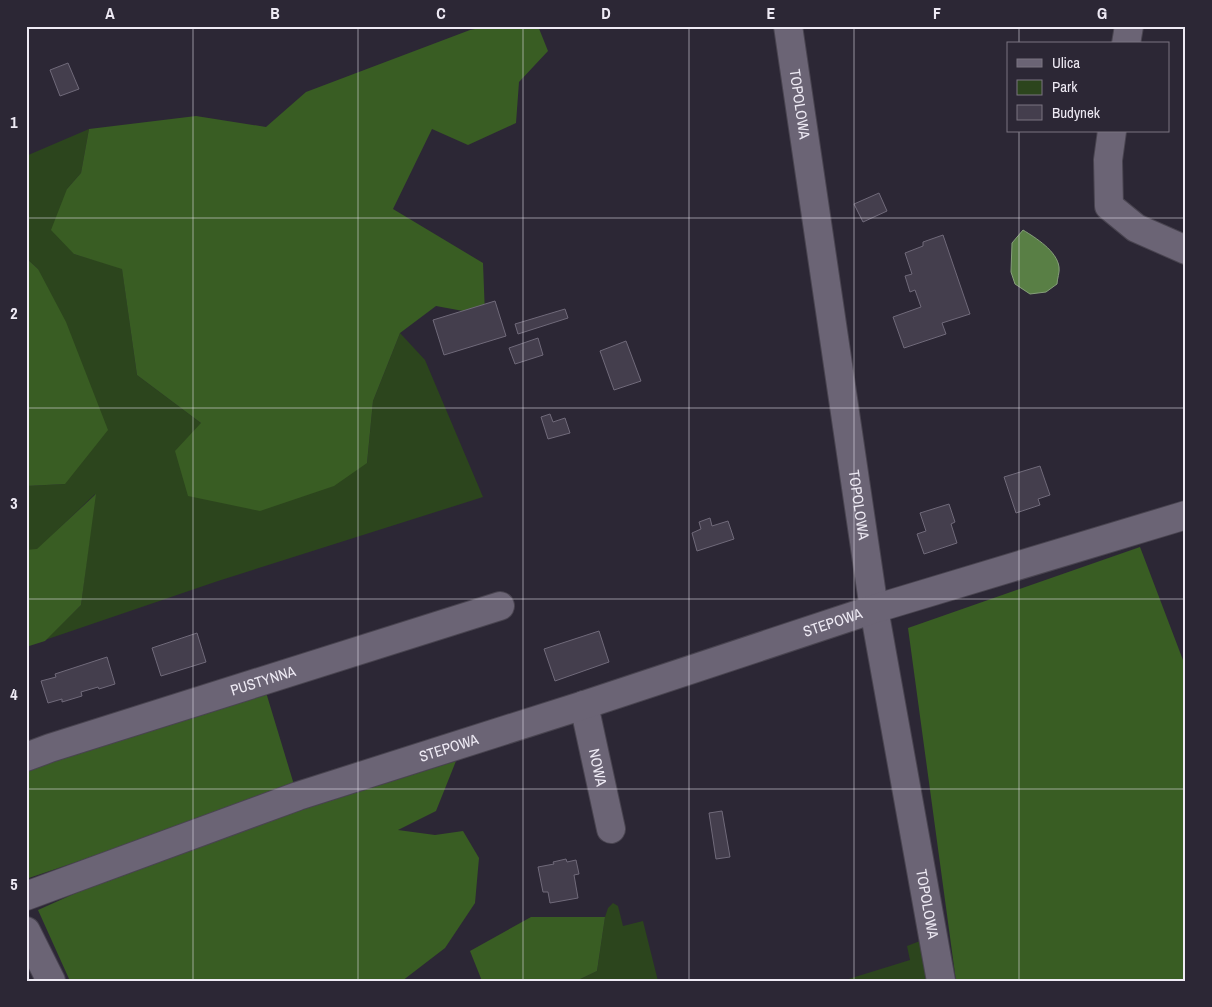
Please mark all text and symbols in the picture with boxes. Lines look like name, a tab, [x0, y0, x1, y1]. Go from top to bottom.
text: A	[105, 2, 115, 24]
text: B	[270, 2, 280, 24]
text: C	[436, 2, 446, 24]
text: D	[601, 2, 611, 24]
text: E	[767, 2, 776, 24]
text: F	[933, 2, 941, 24]
text: G	[1097, 2, 1107, 24]
legend	[1007, 42, 1170, 132]
text: Ulica	[1052, 52, 1080, 73]
street label: TOPOLOWA	[784, 68, 816, 141]
text: Park	[1052, 76, 1078, 97]
text: Budynek	[1052, 102, 1101, 123]
text: 1	[10, 111, 18, 133]
text: 2	[10, 302, 18, 324]
street label: TOPOLOWA	[844, 468, 875, 542]
text: 3	[10, 492, 18, 514]
street label: STEPOWA	[800, 602, 866, 642]
street label: PUSTYNNA	[228, 660, 299, 700]
text: 4	[10, 683, 18, 705]
street label: STEPOWA	[416, 728, 482, 767]
street label: NOWA	[584, 747, 613, 789]
street label: TOPOLOWA	[911, 867, 944, 941]
text: 5	[10, 873, 18, 895]

